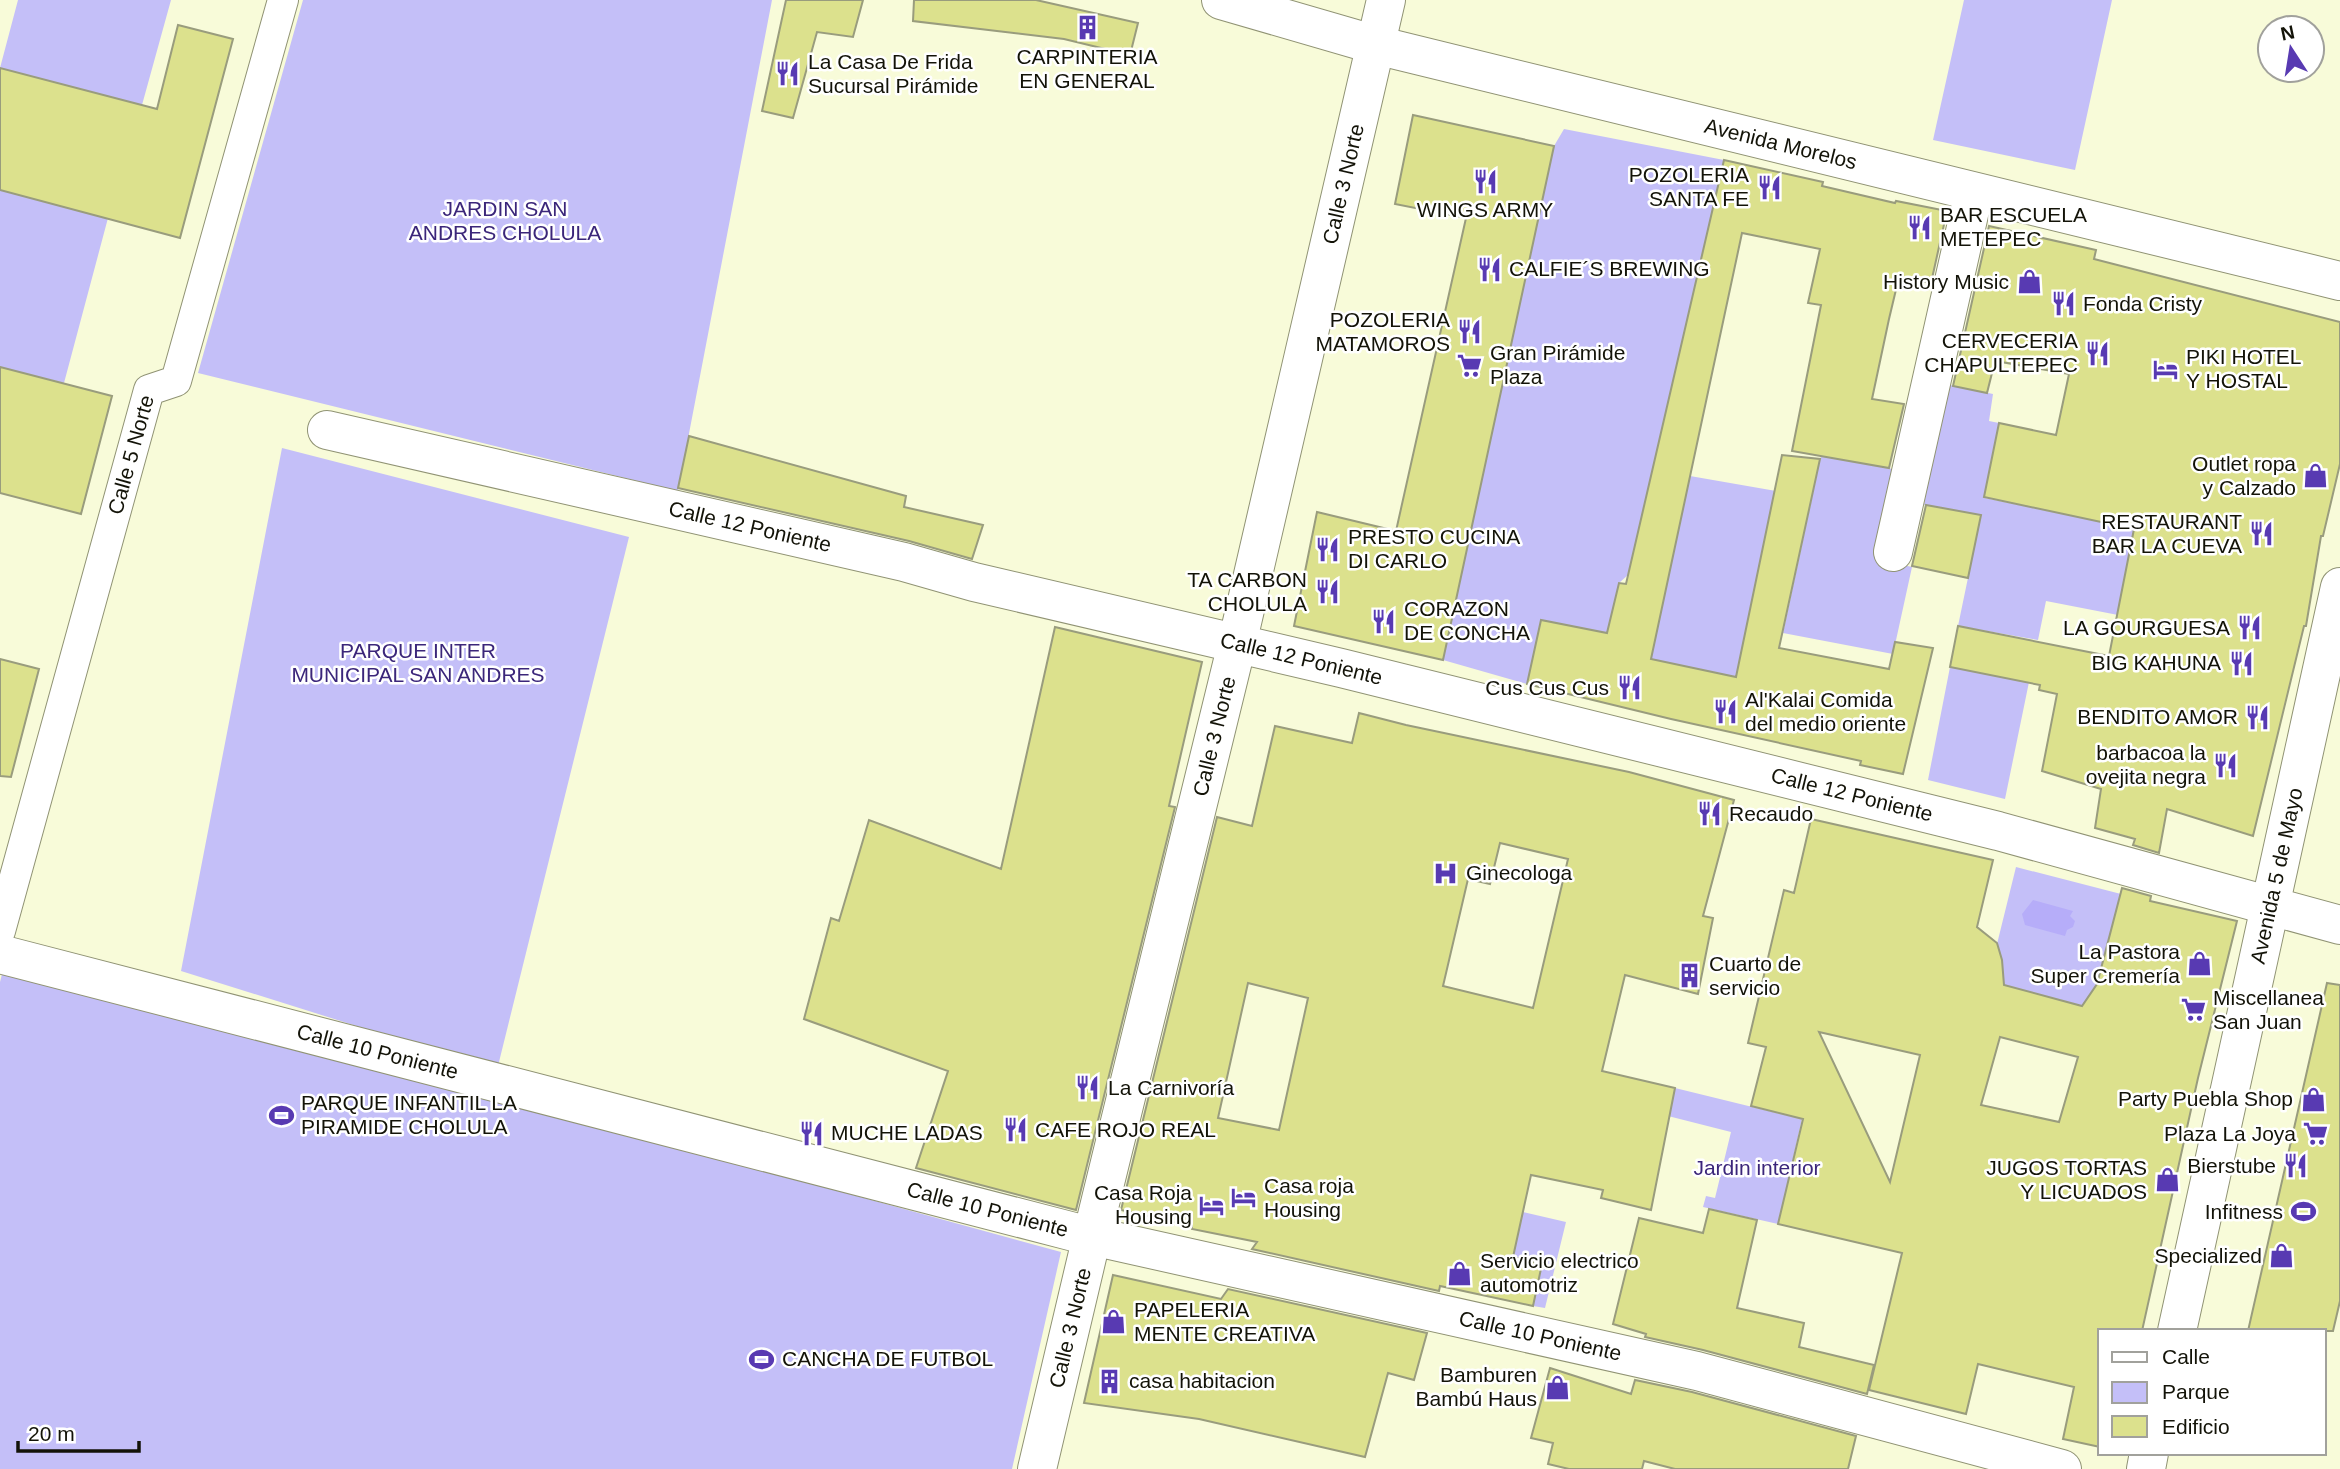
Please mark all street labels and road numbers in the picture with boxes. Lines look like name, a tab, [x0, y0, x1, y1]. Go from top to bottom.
street label: Avenida Morelos	[1702, 114, 1859, 173]
street label: Calle 3 Norte	[1318, 122, 1368, 246]
street label: Calle 5 Norte	[103, 392, 158, 517]
street label: Calle 12 Poniente	[667, 497, 834, 556]
street label: Calle 12 Poniente	[1218, 628, 1385, 689]
street label: Calle 3 Norte	[1188, 674, 1240, 798]
street label: Calle 12 Poniente	[1769, 763, 1935, 825]
street label: Avenida 5 de Mayo	[2246, 786, 2307, 966]
street label: Calle 10 Poniente	[294, 1019, 461, 1083]
street label: Calle 10 Poniente	[904, 1177, 1071, 1241]
street label: Calle 3 Norte	[1045, 1265, 1095, 1390]
street label: Calle 10 Poniente	[1457, 1306, 1624, 1365]

